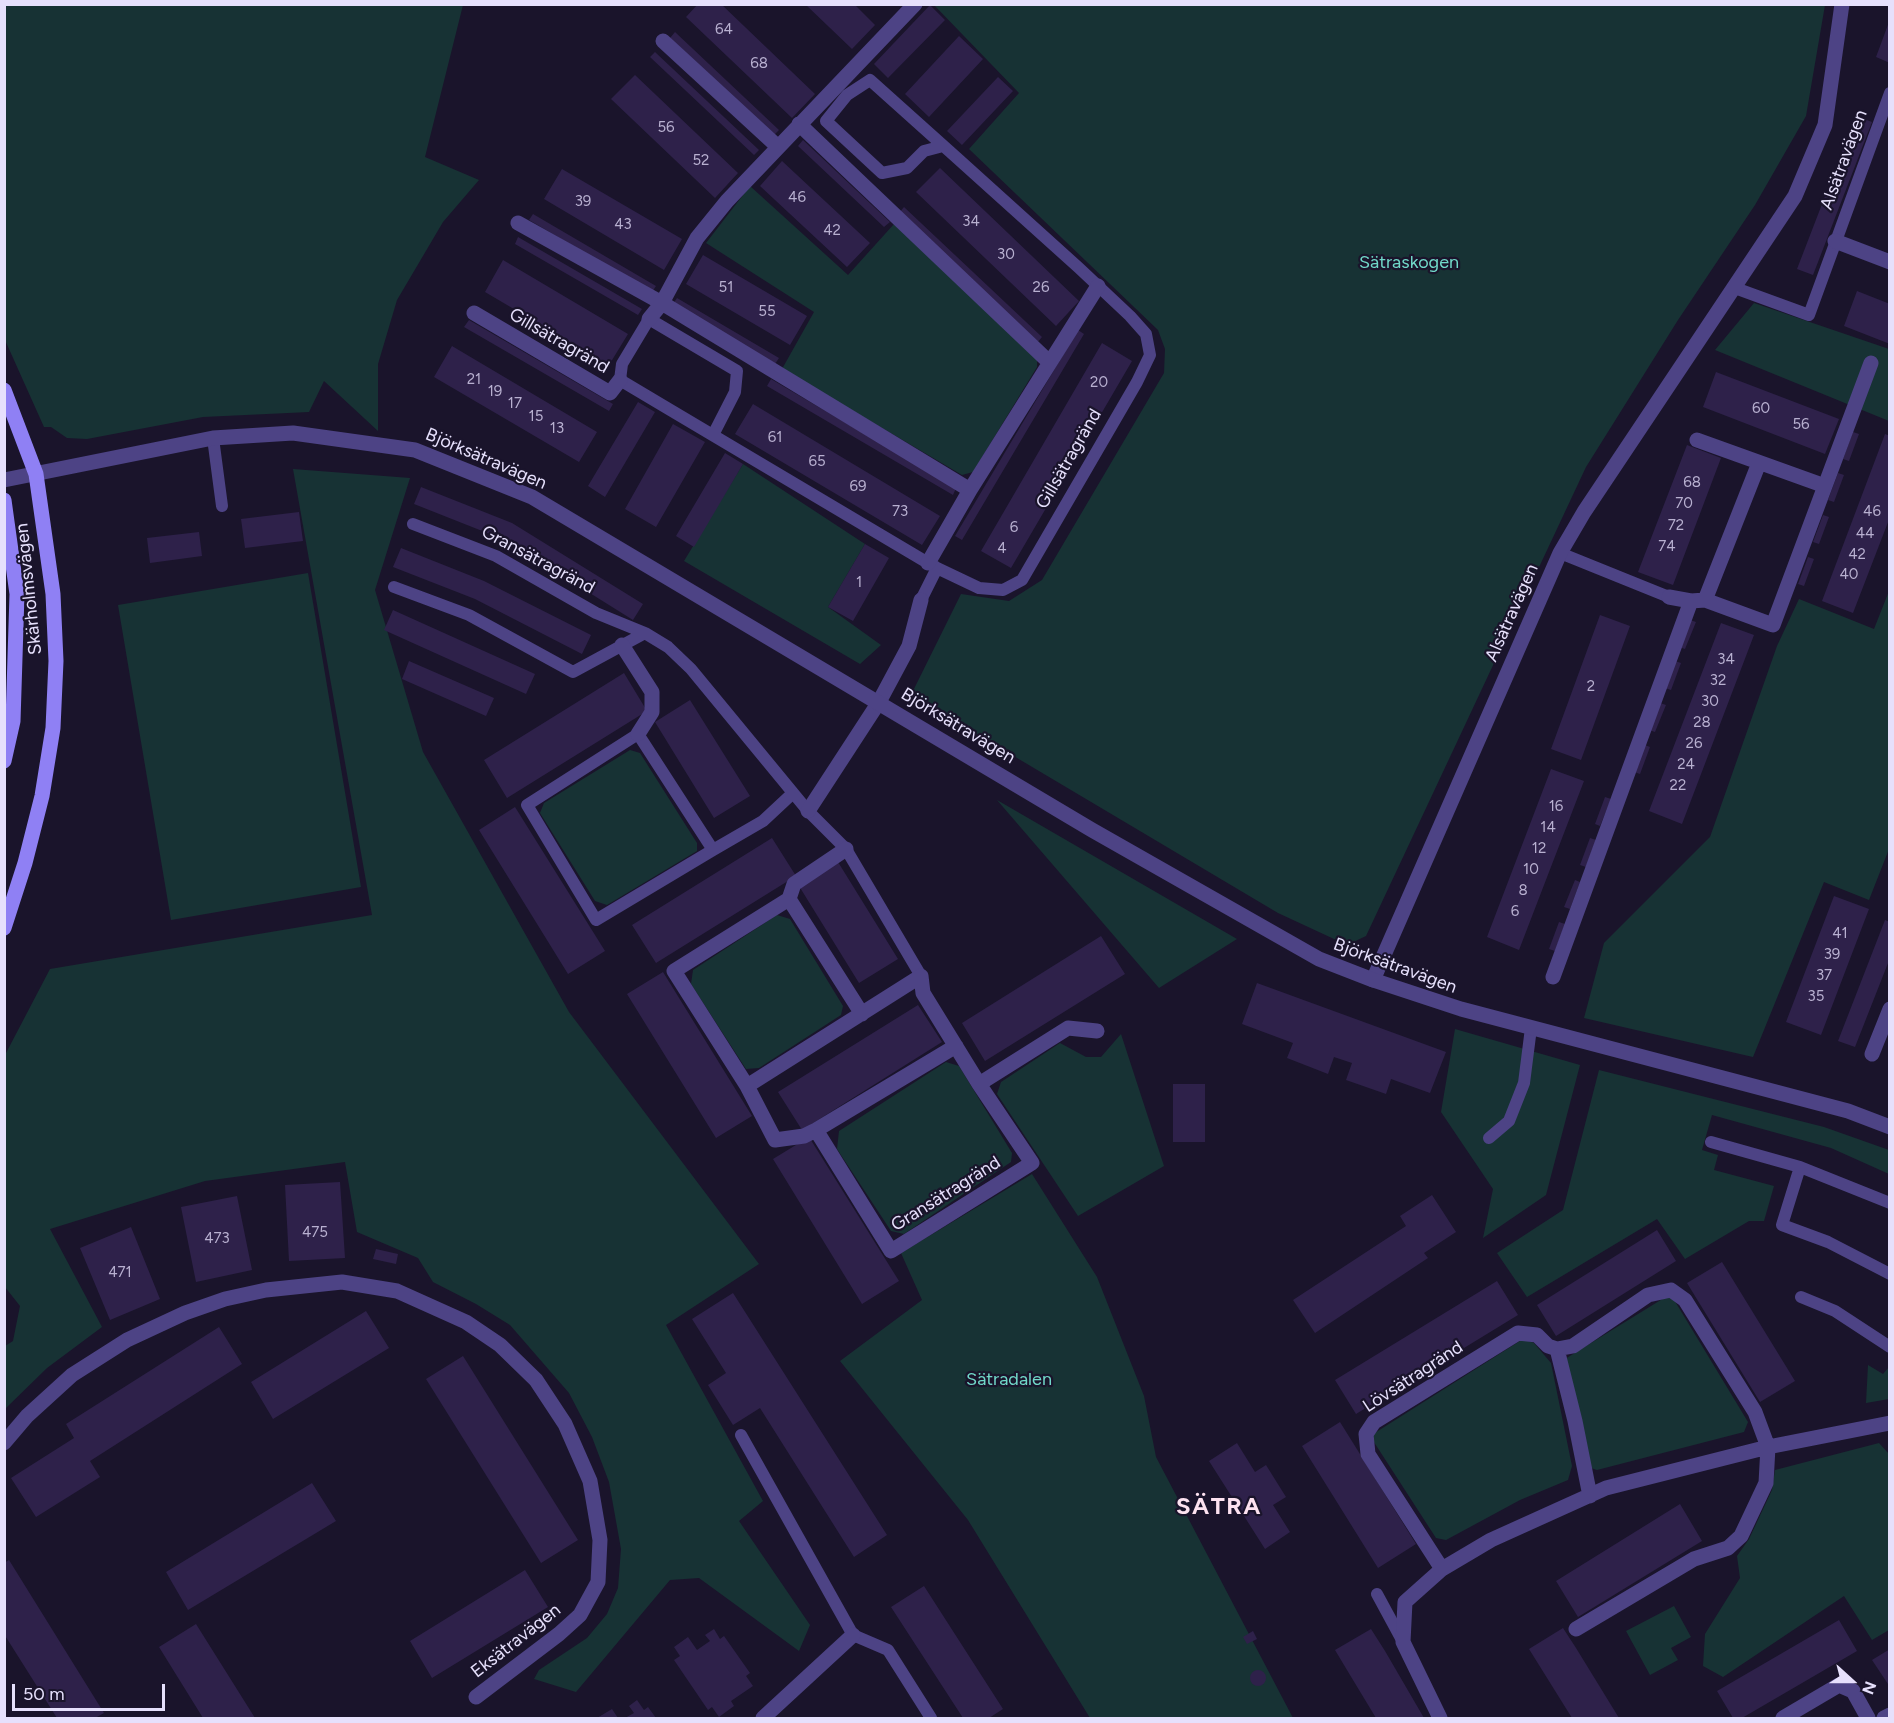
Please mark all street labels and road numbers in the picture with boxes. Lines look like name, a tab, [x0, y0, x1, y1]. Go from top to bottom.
street label: Alsätravägen	[1816, 107, 1872, 213]
street label: Gillsätragränd	[505, 304, 613, 378]
street label: Gillsätragränd	[1032, 405, 1106, 513]
street label: Björksätravägen	[422, 424, 550, 494]
street label: Gransätragränd	[478, 521, 598, 599]
street label: Skärholmsvägen	[11, 522, 47, 656]
street label: Alsätravägen	[1481, 561, 1543, 665]
street label: Björksätravägen	[897, 683, 1019, 769]
street label: Björksätravägen	[1330, 934, 1460, 998]
street label: Gransätragränd	[887, 1152, 1005, 1236]
street label: Lövsätragränd	[1359, 1337, 1467, 1417]
street label: Eksätravägen	[467, 1599, 565, 1683]

